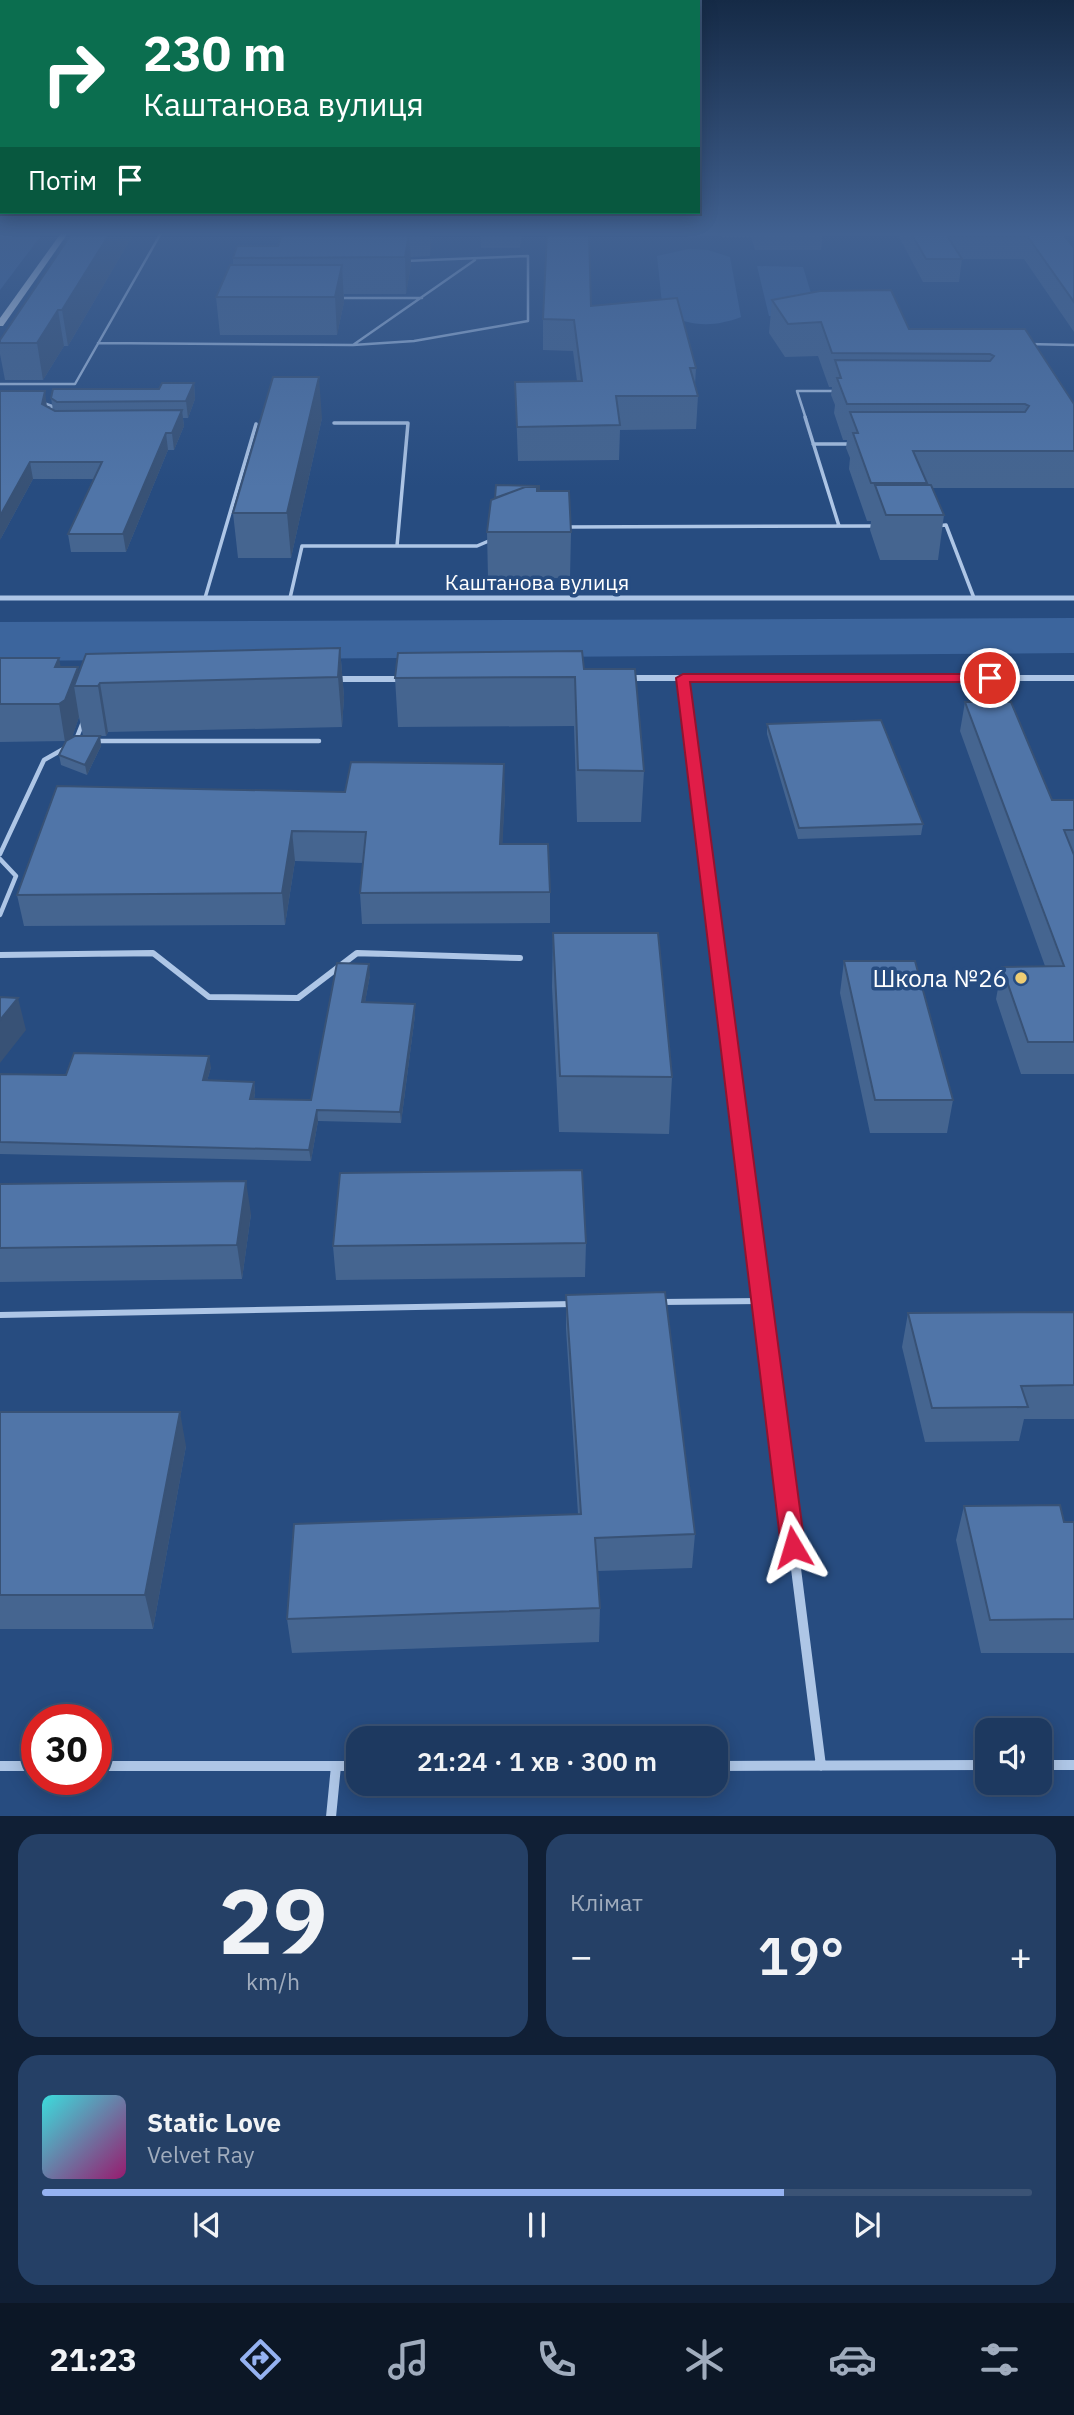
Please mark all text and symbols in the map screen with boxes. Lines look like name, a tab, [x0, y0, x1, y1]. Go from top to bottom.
text: 230 m	[143, 21, 287, 84]
icon: right	[28, 28, 119, 119]
text: Каштанова вулиця	[143, 83, 424, 125]
icon: arrive	[111, 161, 149, 199]
text: Потім	[28, 163, 97, 197]
street label: Каштанова вулиця	[445, 568, 629, 596]
pin	[960, 648, 1020, 708]
icon: arrive	[971, 659, 1009, 697]
place label: Школа №26	[872, 962, 1007, 994]
marker: Школа №26	[1013, 970, 1029, 986]
position arrow	[756, 1510, 830, 1584]
speed limit sign: 30	[21, 1704, 112, 1795]
map controls	[975, 1718, 1052, 1795]
button: sound	[975, 1718, 1052, 1795]
text: 21:24 · 1 хв · 300 m	[417, 1744, 657, 1778]
text: 29	[218, 1861, 328, 1979]
text: Клімат	[570, 1887, 643, 1917]
text: 19°	[758, 1922, 844, 1989]
text: −	[570, 1931, 593, 1980]
text: +	[1009, 1931, 1032, 1980]
text: km/h	[246, 1966, 300, 1996]
text: Static Love	[147, 2105, 281, 2139]
text: Velvet Ray	[147, 2139, 254, 2169]
icon: previous	[188, 2206, 226, 2244]
icon: pause	[518, 2206, 556, 2244]
icon: next	[848, 2206, 886, 2244]
icon: directions	[236, 2335, 285, 2384]
icon: music	[384, 2335, 433, 2384]
icon: phone	[532, 2335, 581, 2384]
icon: climate	[680, 2335, 729, 2384]
icon: car	[828, 2335, 877, 2384]
icon: filters	[975, 2335, 1024, 2384]
text: 21:23	[49, 2338, 137, 2380]

